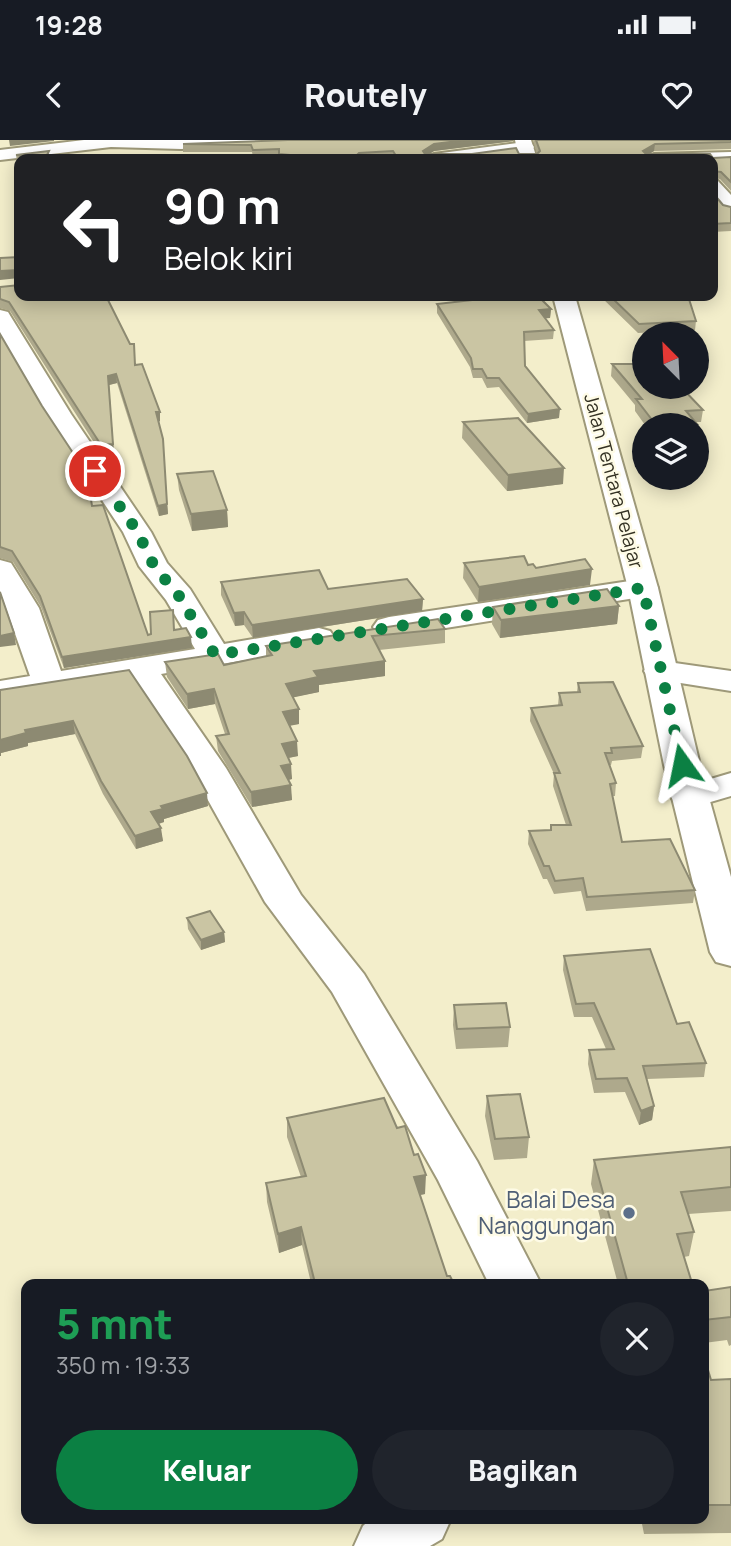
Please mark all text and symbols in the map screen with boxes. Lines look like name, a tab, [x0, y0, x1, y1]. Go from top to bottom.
text: 19:28	[35, 7, 103, 43]
text: Routely	[304, 73, 427, 117]
icon: back	[35, 76, 73, 114]
icon: heart	[658, 76, 696, 114]
text: 90 m	[164, 172, 281, 239]
icon: left	[49, 182, 140, 273]
text: Belok kiri	[164, 236, 293, 280]
north arrow	[632, 322, 709, 399]
map controls	[632, 322, 709, 490]
street label: Jalan Tentara Pelajar	[578, 391, 650, 571]
button: layers	[632, 413, 709, 490]
pin	[65, 441, 125, 501]
icon: arrive	[76, 452, 114, 490]
position arrow	[645, 728, 719, 802]
place label: Balai Desa Nanggungan	[478, 1183, 615, 1241]
marker: Balai Desa Nanggungan	[621, 1205, 637, 1221]
text: 5 mnt	[56, 1294, 173, 1352]
button: close	[600, 1302, 674, 1376]
text: 350 m · 19:33	[56, 1349, 190, 1381]
button: Keluar	[56, 1430, 358, 1510]
button: Bagikan	[372, 1430, 674, 1510]

